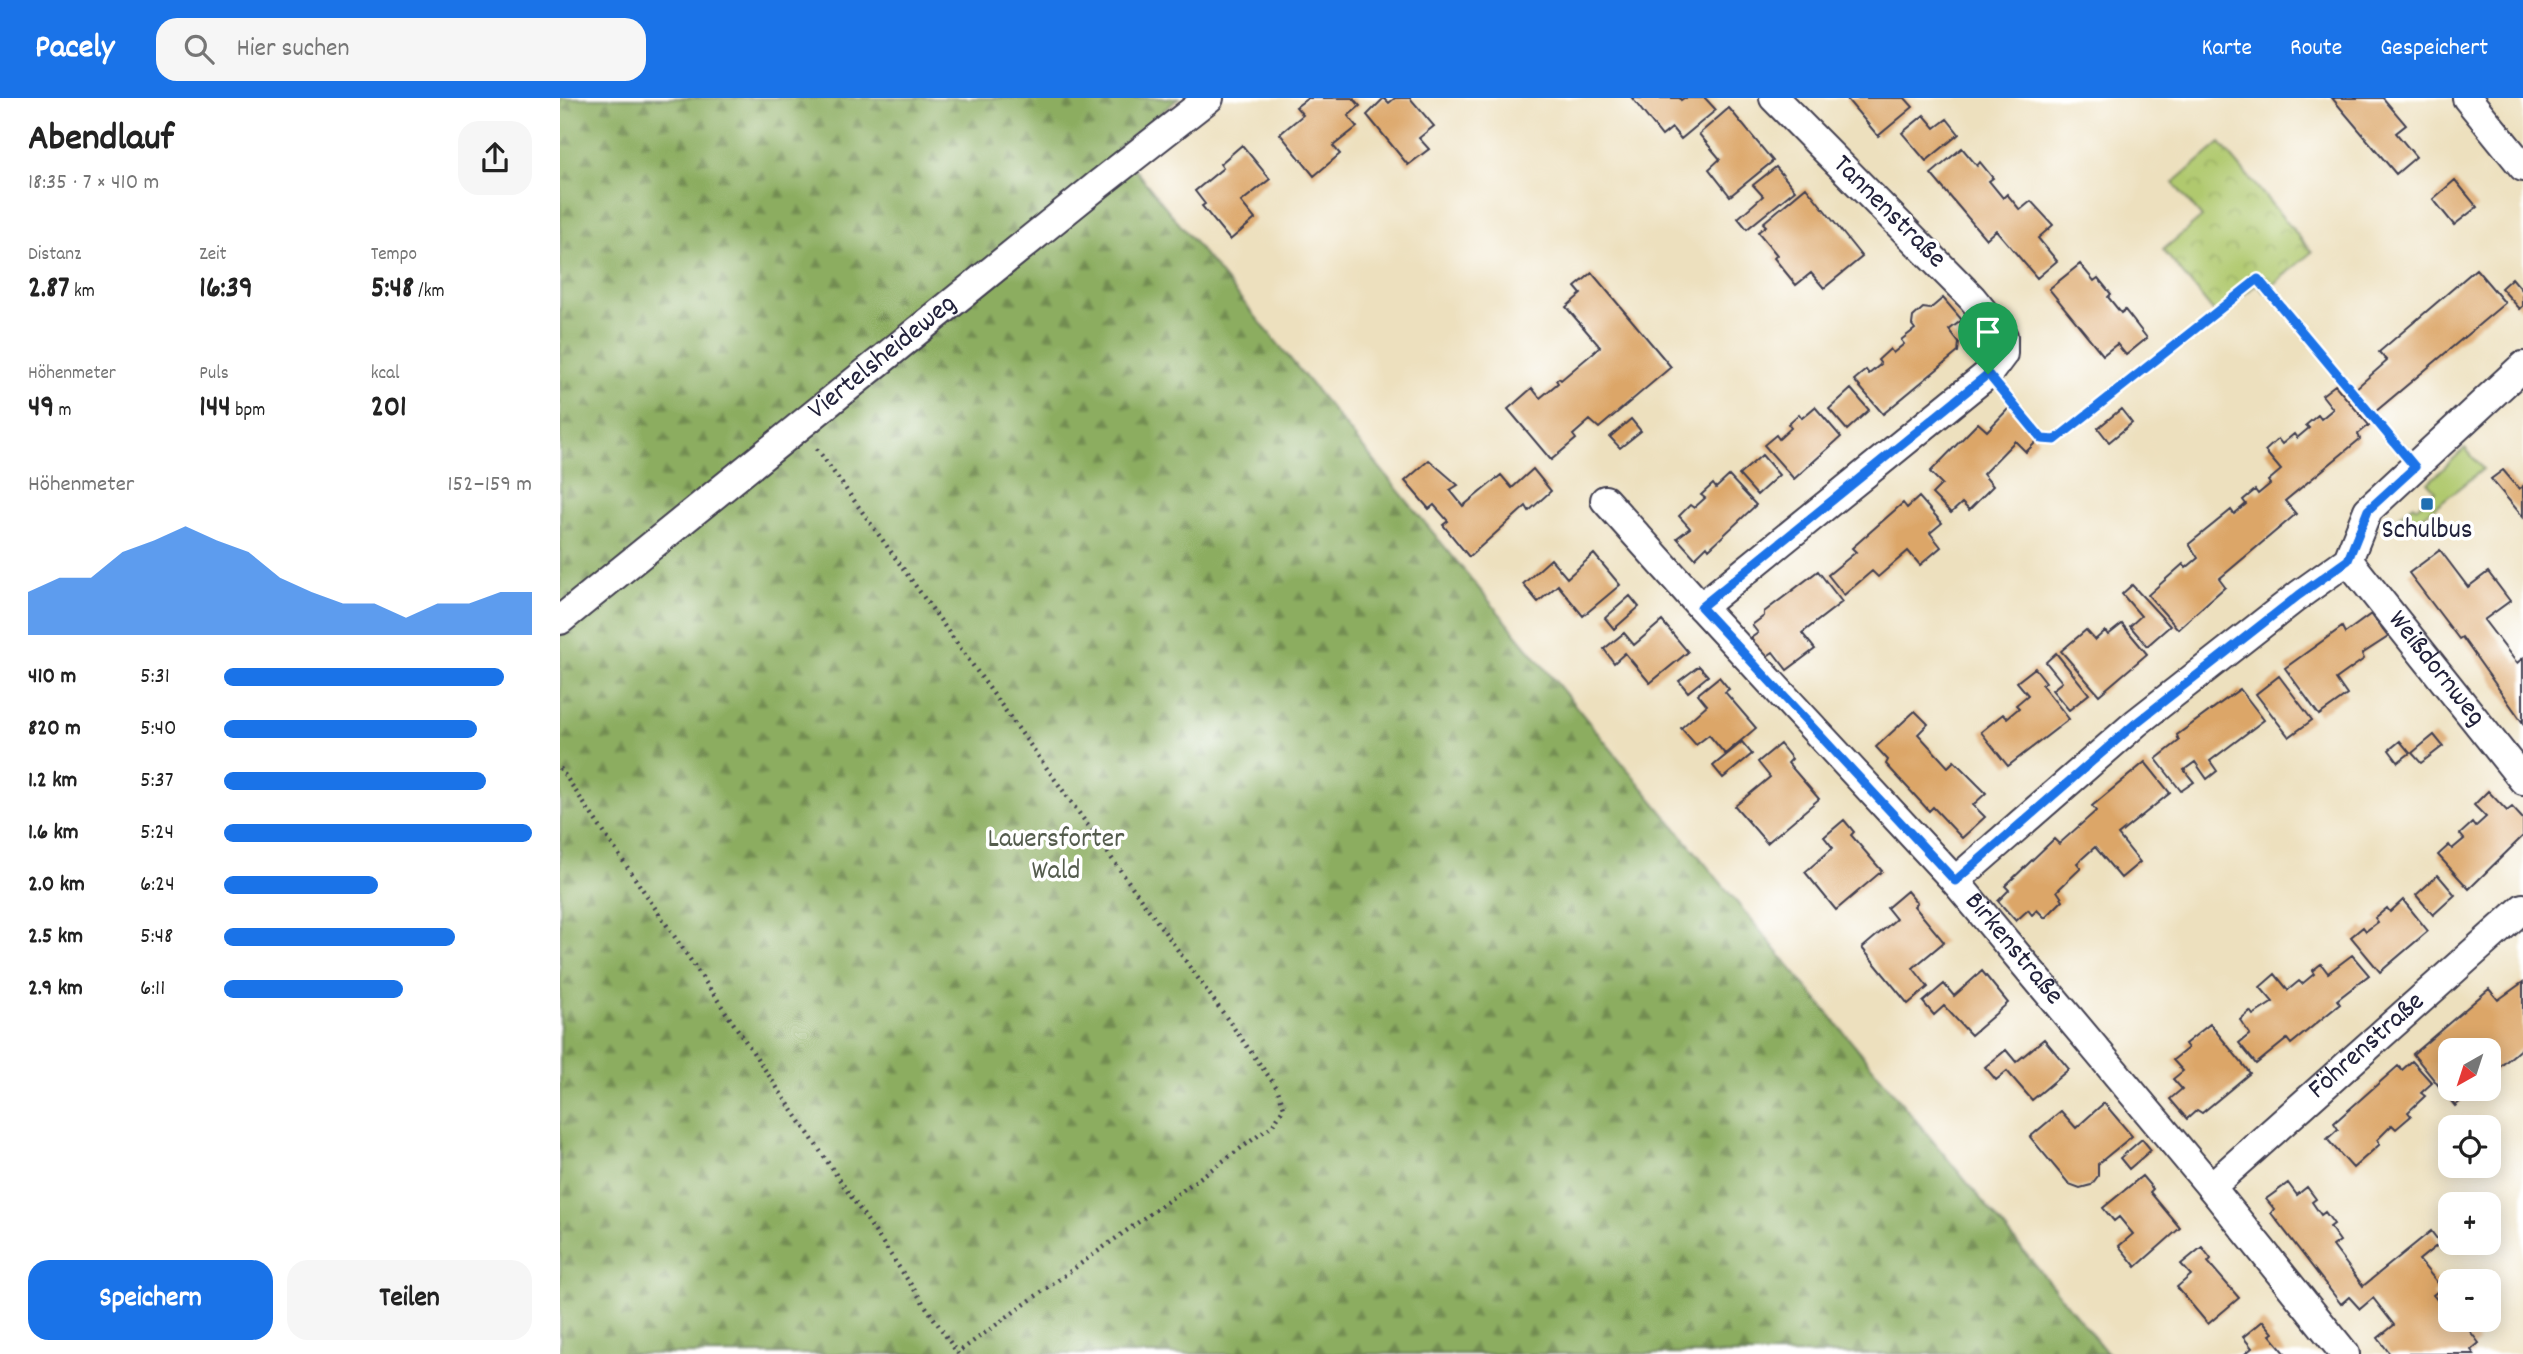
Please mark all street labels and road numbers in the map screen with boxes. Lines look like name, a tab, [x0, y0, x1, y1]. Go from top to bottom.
street label: Tannenstraße	[1822, 147, 1954, 279]
street label: Viertelsheideweg	[801, 286, 966, 431]
street label: Weißdornweg	[2376, 603, 2494, 736]
street label: Birkenstraße	[1953, 884, 2072, 1015]
street label: Föhrenstraße	[2300, 984, 2435, 1110]

